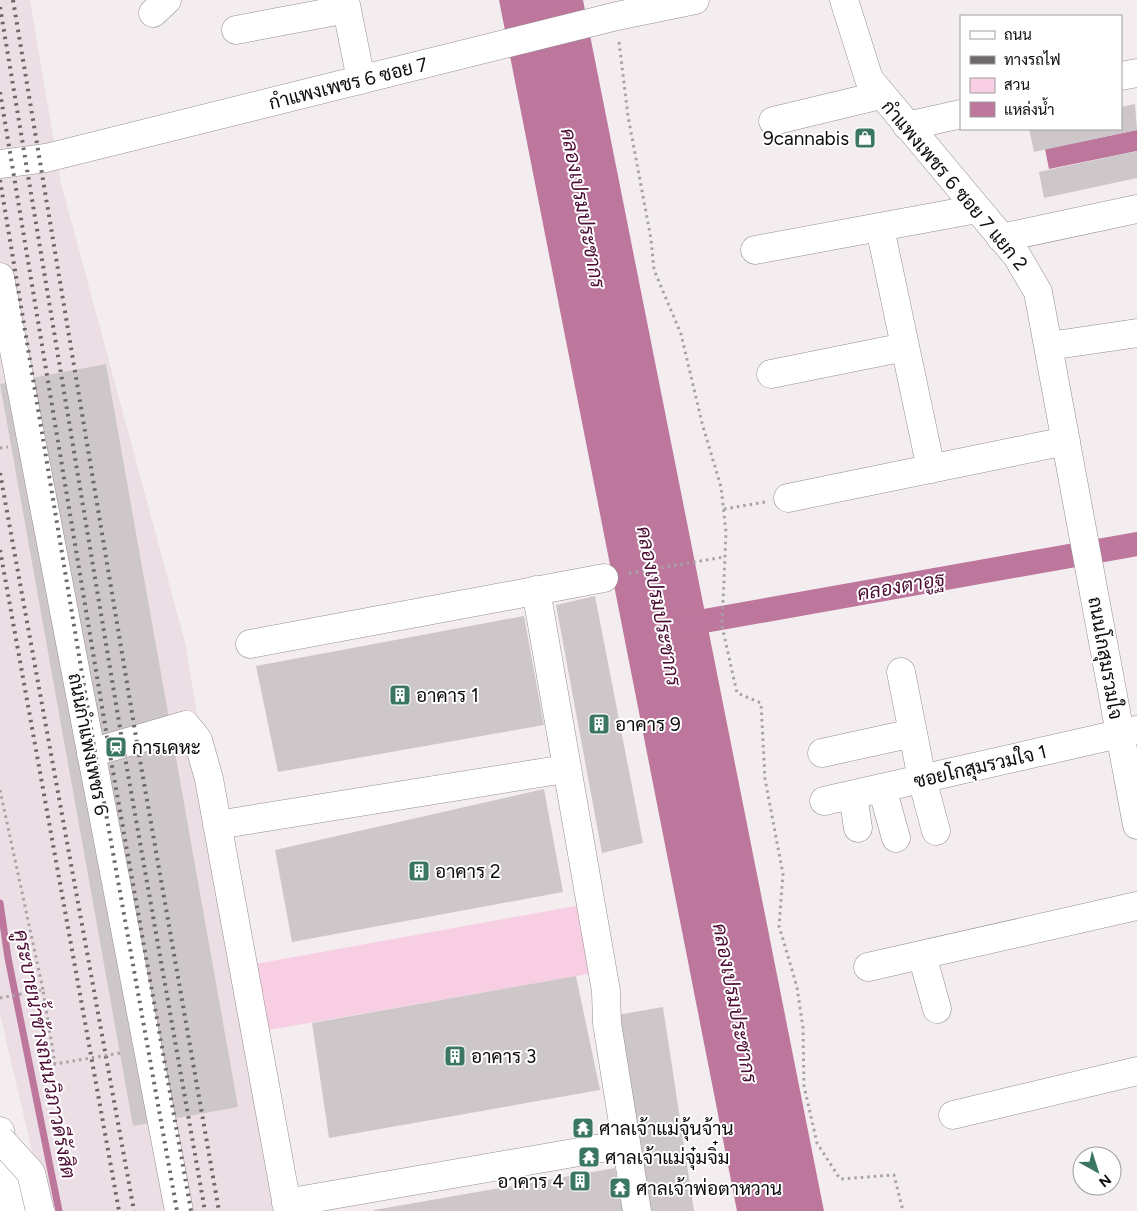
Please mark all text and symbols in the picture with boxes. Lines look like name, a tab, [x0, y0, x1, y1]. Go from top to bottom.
legend	[960, 15, 1122, 130]
text: ถนน	[1004, 26, 1032, 44]
text: ทางรถไฟ	[1004, 50, 1061, 69]
street label: กำแพงเพชร 6 ซอย 7	[266, 53, 430, 114]
text: สวน	[1004, 76, 1030, 94]
street label: กำแพงเพชร 6 ซอย 7 แยก 2	[877, 95, 1033, 275]
text: แหล่งน้ำ	[1004, 97, 1055, 119]
water label: คลองเปรมประชากร	[556, 126, 611, 291]
shop icon: 9cannabis	[853, 126, 877, 150]
place label: 9cannabis	[763, 127, 849, 150]
water label: คลองเปรมประชากร	[632, 524, 687, 689]
water label: คลองตาอูฐ	[855, 566, 948, 608]
street label: ถนนโกสุมรวมใจ	[1082, 595, 1129, 722]
street label: ถนนกำแพงเพชร 6	[63, 671, 114, 817]
building icon: อาคาร 1	[388, 683, 412, 707]
place label: อาคาร 1	[416, 684, 479, 707]
building icon: อาคาร 9	[587, 712, 611, 736]
place label: อาคาร 9	[615, 713, 681, 736]
station icon: การเคหะ	[104, 735, 128, 759]
place label: การเคหะ	[132, 736, 201, 759]
street label: ซอยโกสุมรวมใจ 1	[911, 739, 1049, 794]
building icon: อาคาร 2	[407, 859, 431, 883]
place label: อาคาร 2	[435, 860, 501, 883]
water label: คลองเปรมประชากร	[708, 921, 763, 1086]
water label: คูระบายน้ำข้างถนนวิภาวดีรังสิต	[6, 926, 87, 1181]
building icon: อาคาร 3	[443, 1044, 467, 1068]
place label: อาคาร 3	[471, 1045, 536, 1068]
temple icon: ศาลเจ้าแม่จุ้นจ้าน	[571, 1116, 595, 1140]
place label: ศาลเจ้าแม่จุ้นจ้าน	[599, 1117, 734, 1141]
place label: ศาลเจ้าแม่จุ๋มจิ๋ม	[605, 1140, 729, 1170]
temple icon: ศาลเจ้าแม่จุ๋มจิ๋ม	[577, 1145, 601, 1169]
north arrow	[1072, 1146, 1122, 1196]
building icon: อาคาร 4	[568, 1169, 592, 1193]
place label: อาคาร 4	[497, 1170, 564, 1193]
text: N	[1095, 1171, 1114, 1191]
temple icon: ศาลเจ้าพ่อตาหวาน	[608, 1176, 632, 1200]
place label: ศาลเจ้าพ่อตาหวาน	[636, 1177, 782, 1200]

